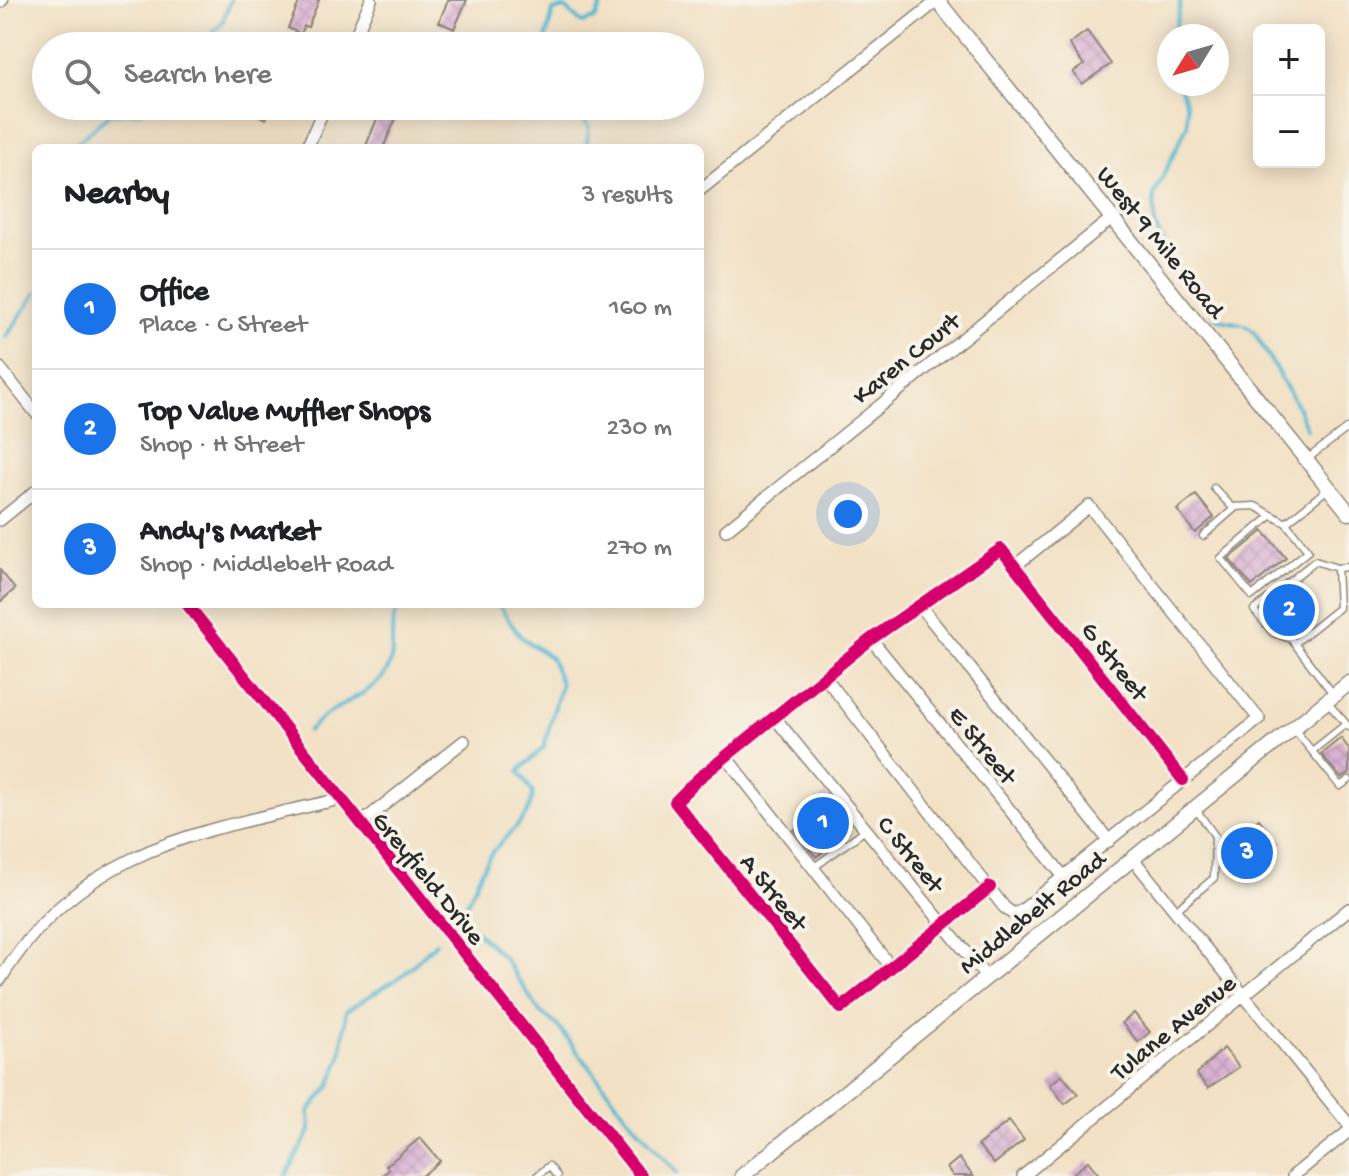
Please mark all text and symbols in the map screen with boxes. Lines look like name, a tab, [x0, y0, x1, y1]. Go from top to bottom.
north arrow	[1157, 24, 1229, 96]
map controls	[1253, 24, 1325, 168]
button: +	[1253, 24, 1325, 96]
search box	[32, 32, 704, 120]
icon: search	[60, 54, 104, 98]
text: Search here	[124, 59, 272, 94]
button: −	[1253, 96, 1325, 168]
street label: West 9 Mile Road	[1088, 161, 1230, 328]
text: Nearby	[64, 176, 169, 216]
text: 3 results	[582, 181, 672, 212]
text: Office	[140, 276, 209, 311]
text: 1	[85, 294, 95, 325]
text: 160 m	[609, 294, 672, 325]
street label: Karen Court	[848, 306, 970, 413]
text: Place · C Street	[140, 311, 307, 342]
text: Top Value Muffler Shops	[140, 396, 430, 431]
text: 2	[84, 414, 96, 445]
text: 230 m	[606, 414, 672, 445]
text: Shop · H Street	[140, 431, 303, 462]
your location	[828, 494, 868, 534]
text: Andy's Market	[140, 516, 319, 551]
text: 3	[83, 534, 97, 565]
text: 270 m	[606, 534, 672, 565]
text: Shop · Middlebelt Road	[140, 551, 393, 582]
pin: 2	[1263, 580, 1315, 640]
street label: G Street	[1072, 617, 1154, 710]
street label: E Street	[940, 701, 1023, 794]
pin: 1	[797, 793, 849, 853]
street label: Greyfield Drive	[363, 807, 490, 953]
street label: C Street	[868, 811, 950, 902]
pin: 3	[1221, 823, 1273, 883]
street label: Middlebelt Road	[954, 845, 1115, 983]
street label: A Street	[731, 849, 814, 941]
street label: Tulane Avenue	[1104, 969, 1244, 1091]

